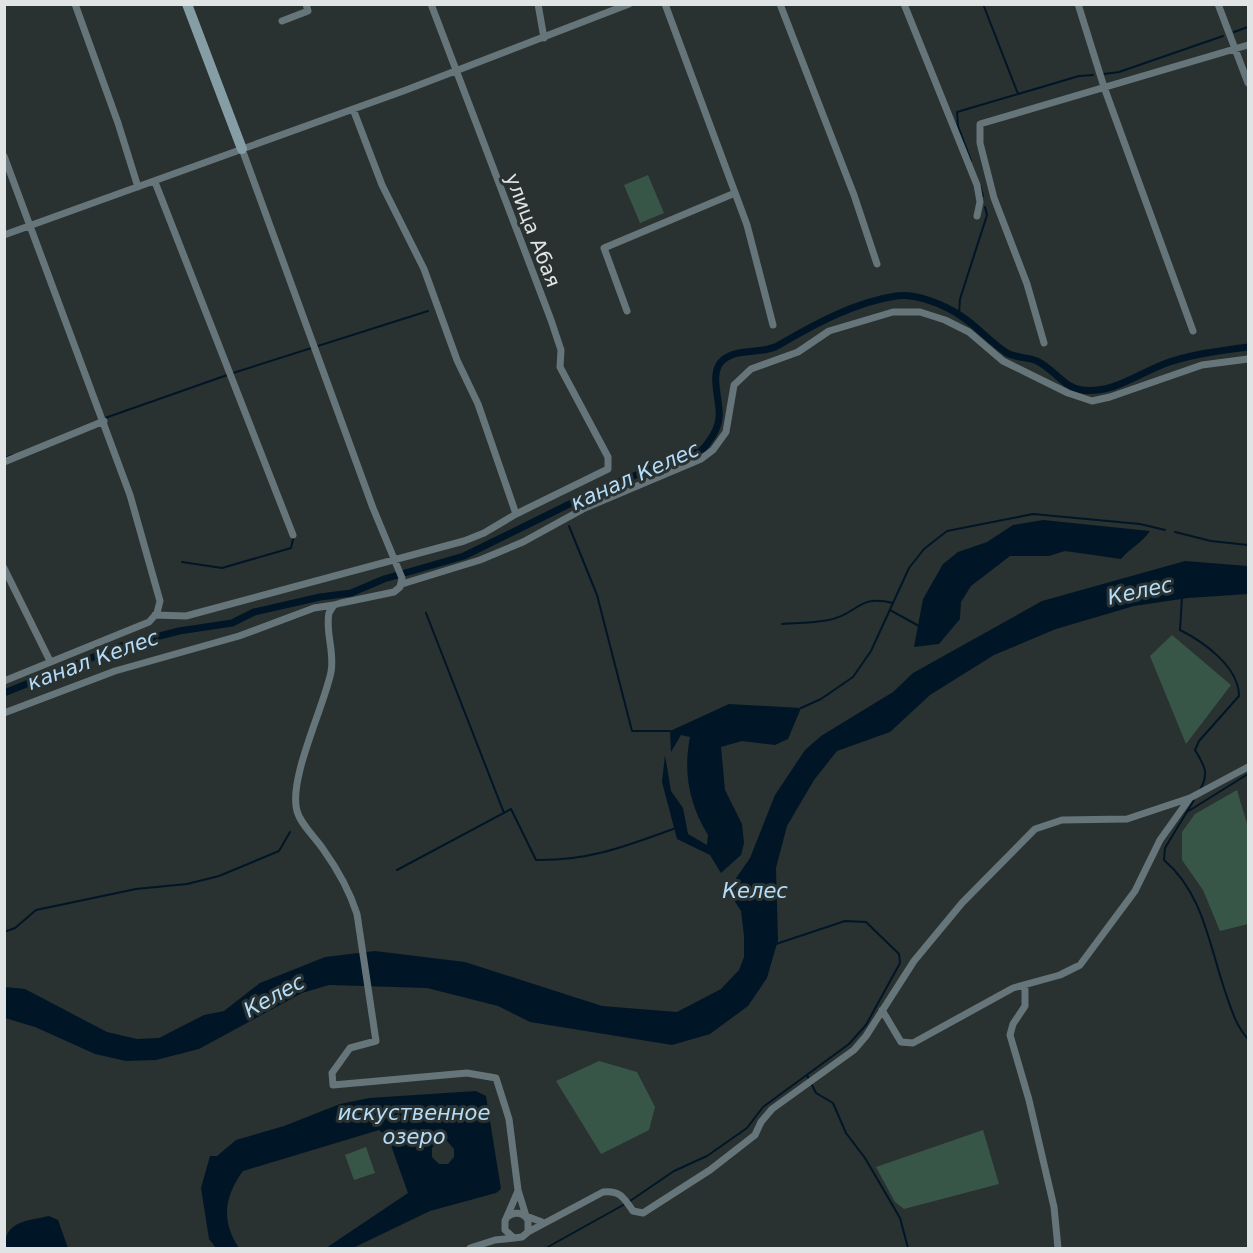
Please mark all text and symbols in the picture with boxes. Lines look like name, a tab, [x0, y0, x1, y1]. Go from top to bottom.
street label: улица Абая	[500, 170, 566, 290]
water label: канал Келес	[567, 437, 703, 515]
water label: Келес	[1105, 572, 1175, 610]
water label: канал Келес	[24, 625, 162, 695]
water label: Келес	[722, 879, 788, 903]
water label: Келес	[239, 969, 309, 1022]
water label: искуственное озеро	[338, 1101, 490, 1149]

